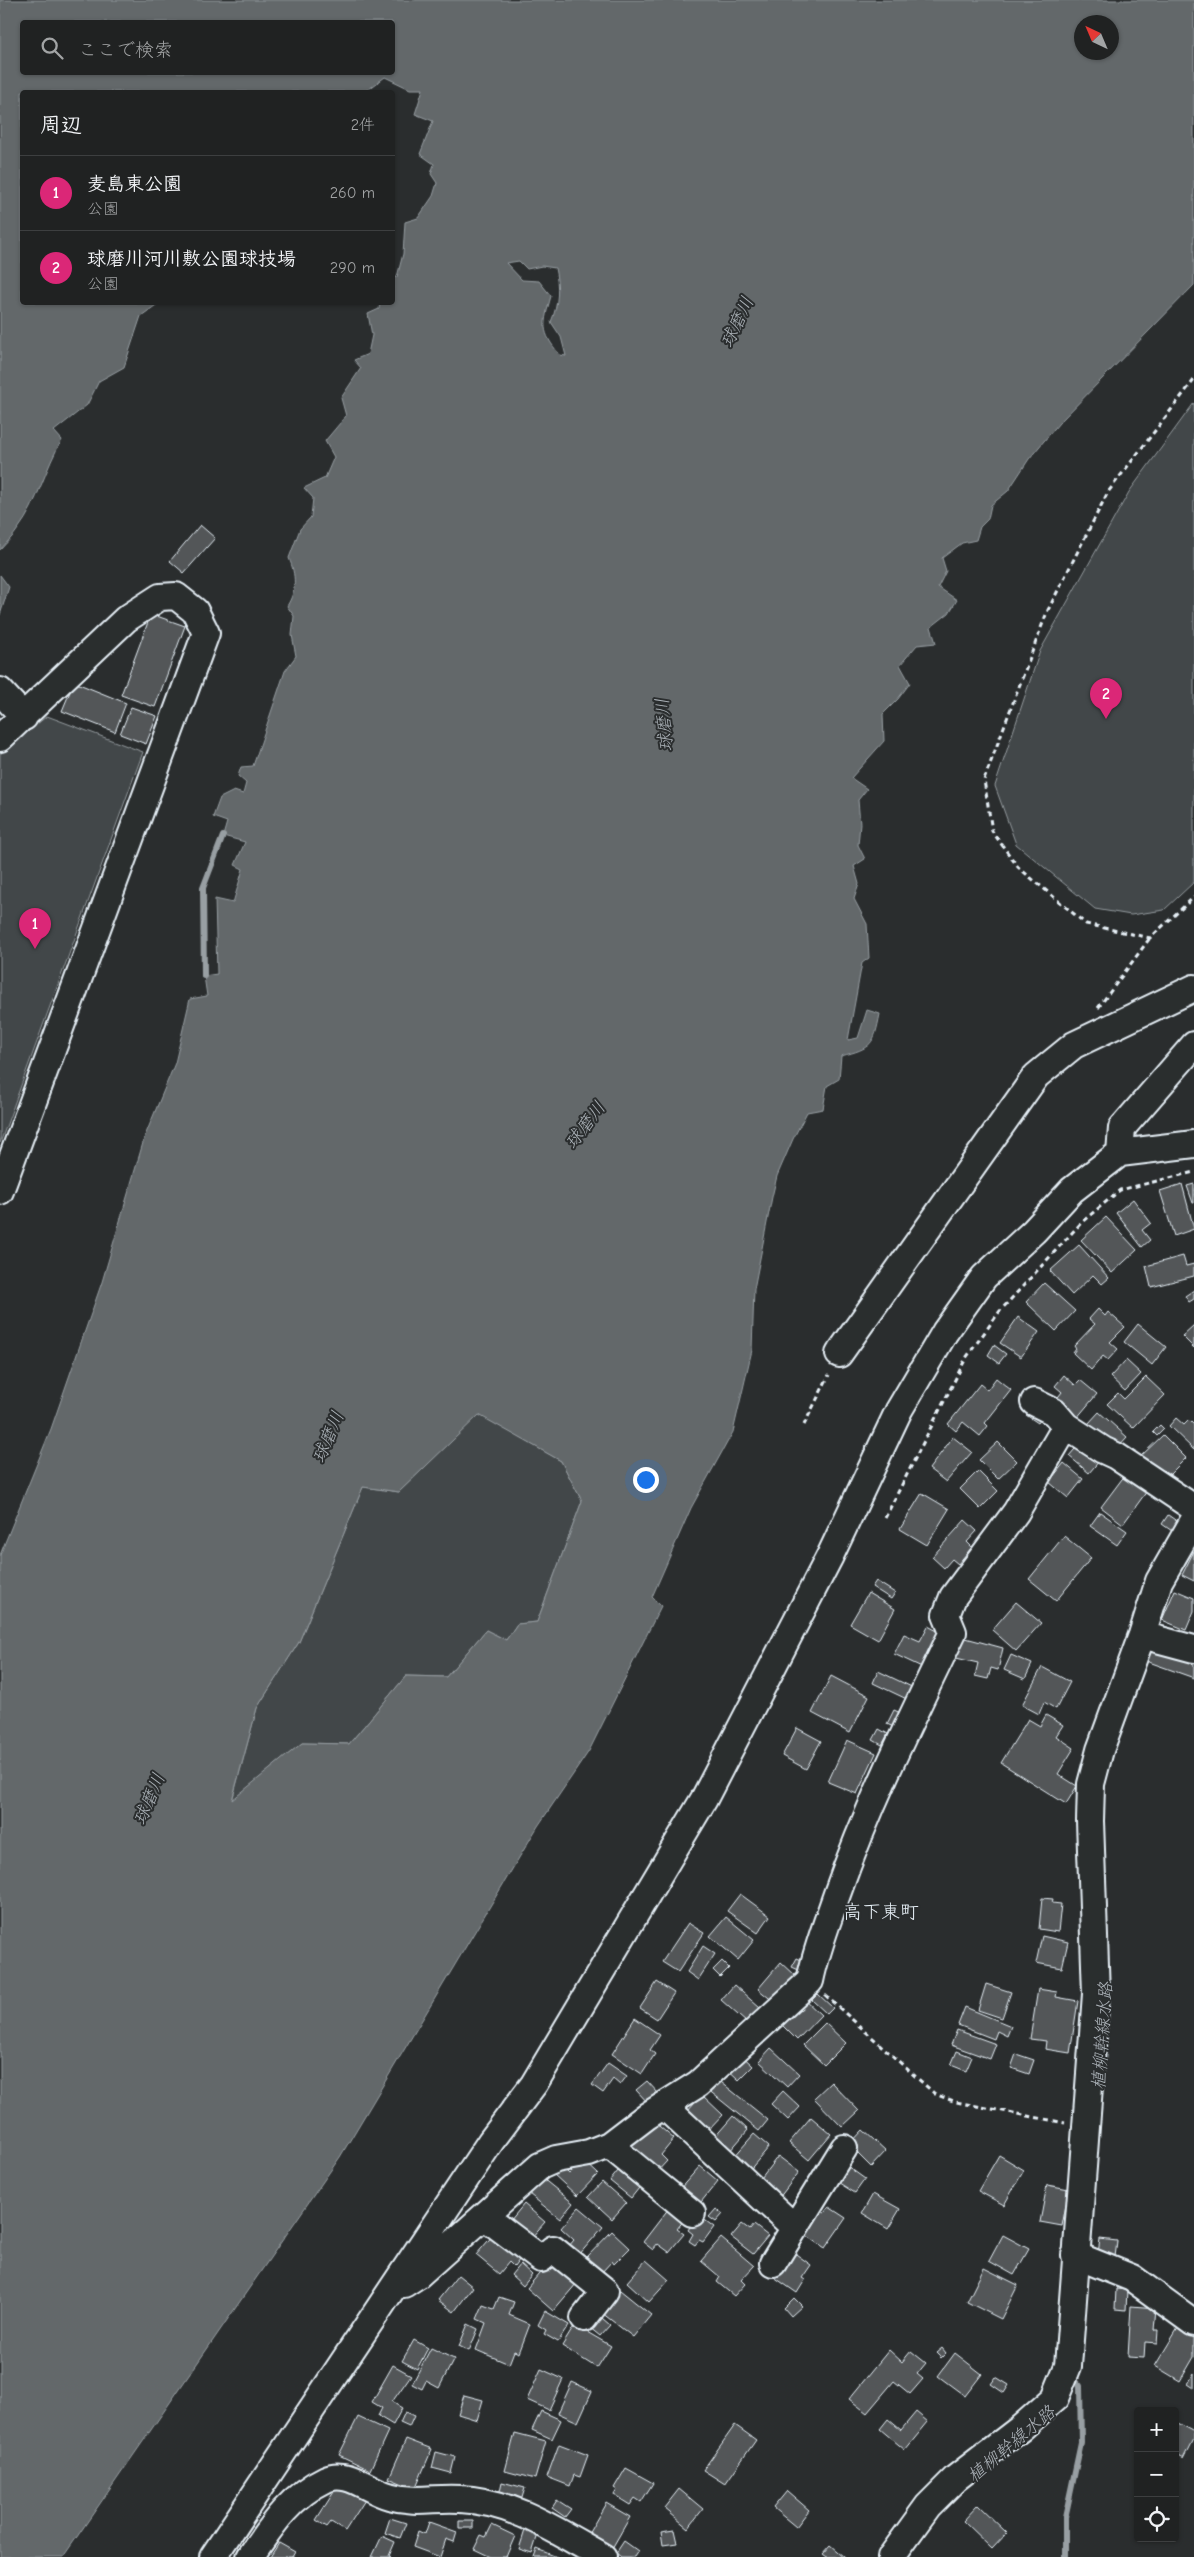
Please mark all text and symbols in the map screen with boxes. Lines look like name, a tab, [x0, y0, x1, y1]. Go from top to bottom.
north arrow	[1074, 15, 1119, 60]
search box	[20, 20, 395, 75]
icon: search	[38, 34, 66, 62]
text: ここで検索	[78, 39, 173, 61]
text: 周辺	[40, 113, 82, 137]
text: 2件	[351, 116, 375, 134]
text: 麦島東公園	[87, 173, 182, 195]
text: 1	[53, 184, 59, 202]
text: 260 m	[330, 184, 375, 202]
text: 公園	[87, 200, 119, 218]
text: 球磨川河川敷公園球技場	[87, 248, 296, 270]
text: 2	[52, 259, 60, 277]
text: 290 m	[330, 259, 375, 277]
text: 公園	[87, 275, 119, 293]
water label: 球磨川	[717, 293, 758, 351]
pin: 2	[1090, 678, 1122, 719]
water label: 球磨川	[652, 697, 677, 753]
pin: 1	[19, 908, 51, 949]
water label: 球磨川	[561, 1097, 610, 1153]
water label: 球磨川	[308, 1408, 349, 1466]
your location	[633, 1467, 659, 1493]
water label: 球磨川	[129, 1770, 170, 1828]
district label: 高下東町	[843, 1901, 919, 1923]
water label: 植柳幹線水路	[1088, 1980, 1117, 2091]
water label: 植柳幹線水路	[963, 2401, 1060, 2487]
map controls	[1134, 2407, 1179, 2542]
button: +	[1134, 2407, 1179, 2452]
button: −	[1134, 2452, 1179, 2497]
button: locate	[1134, 2497, 1179, 2542]

